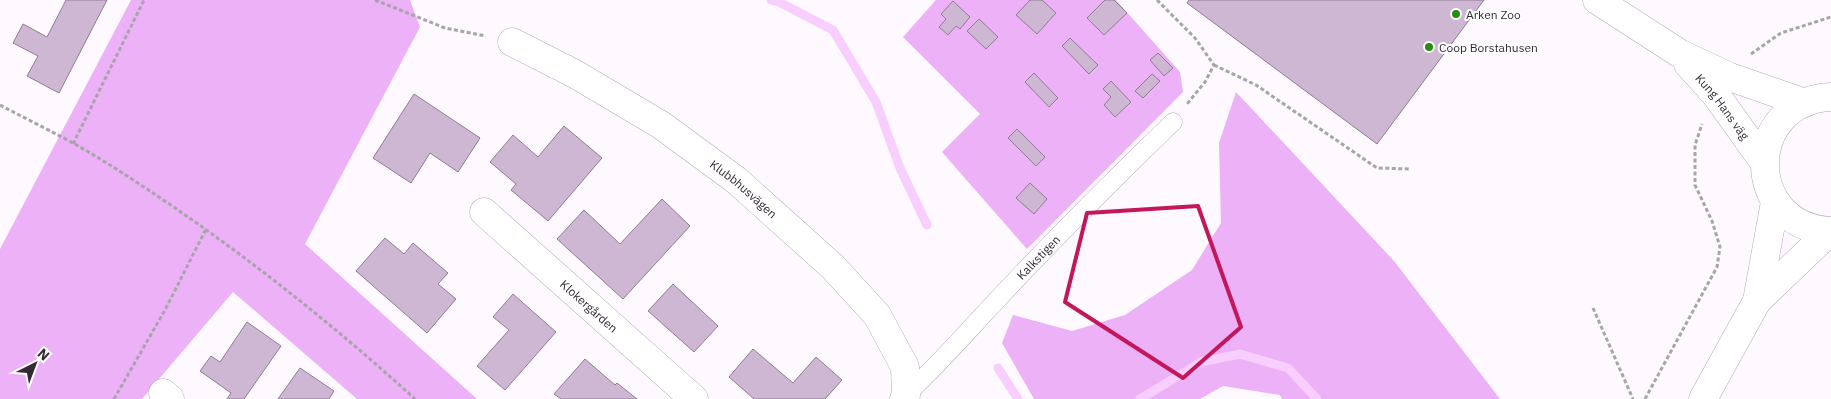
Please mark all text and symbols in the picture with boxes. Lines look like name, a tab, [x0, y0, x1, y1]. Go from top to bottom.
place label: Arken Zoo	[1466, 7, 1521, 22]
marker: Arken Zoo	[1450, 8, 1462, 20]
place label: Coop Borstahusen	[1439, 40, 1538, 55]
marker: Coop Borstahusen	[1423, 41, 1435, 53]
street label: Kung Hans väg	[1693, 70, 1753, 143]
street label: Klubbhusvägen	[707, 156, 780, 221]
street label: Kalkstigen	[1013, 232, 1063, 282]
street label: Klokergården	[557, 276, 621, 335]
north arrow	[10, 339, 60, 389]
text: N	[34, 344, 53, 364]

